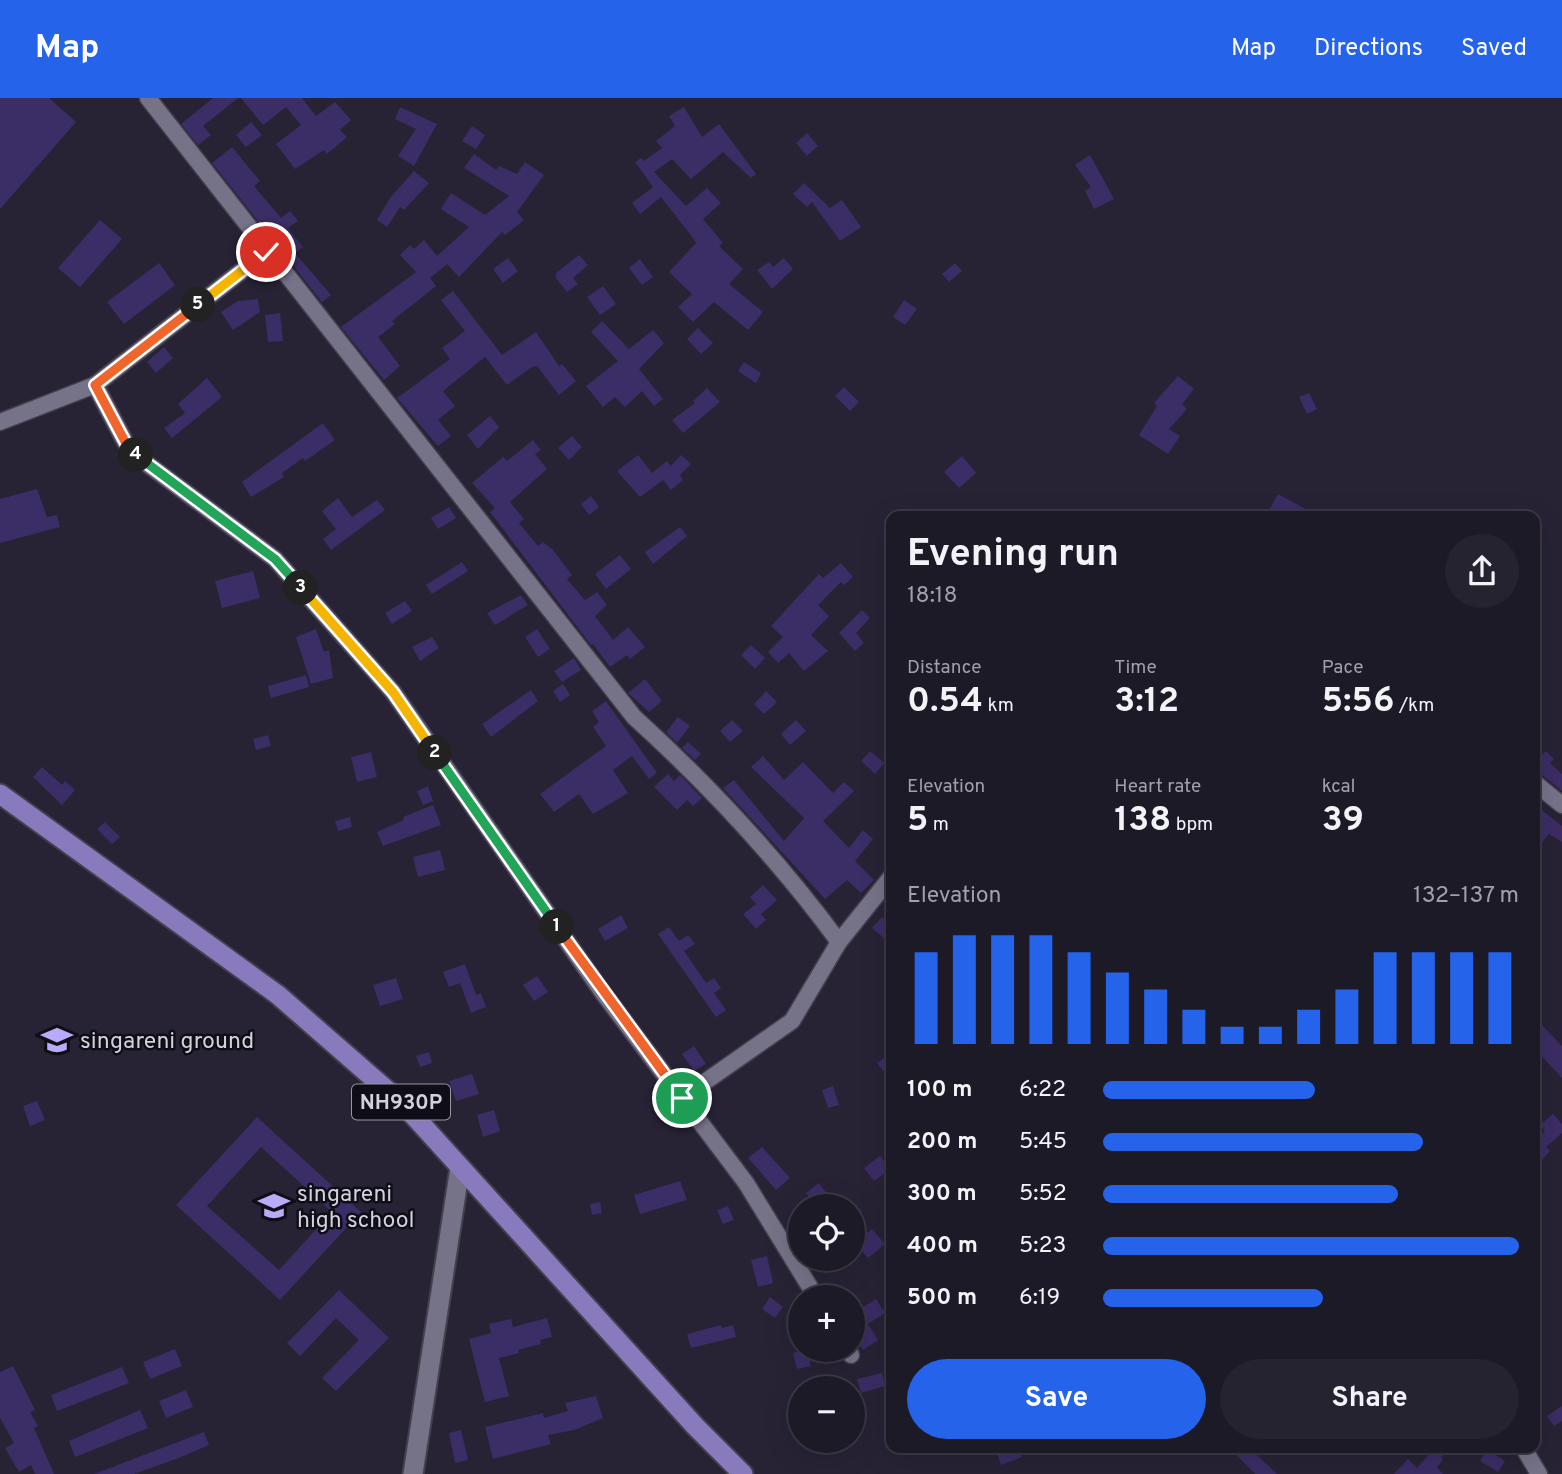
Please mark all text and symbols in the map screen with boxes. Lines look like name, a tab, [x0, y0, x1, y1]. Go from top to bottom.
text: Map	[35, 28, 99, 70]
text: Map	[1231, 34, 1276, 64]
text: Directions	[1314, 34, 1423, 64]
text: Saved	[1461, 34, 1527, 64]
pin	[236, 222, 296, 282]
icon: check	[247, 233, 285, 271]
pin: 5	[180, 288, 216, 322]
text: 5	[192, 292, 203, 316]
pin: 4	[118, 438, 154, 472]
text: 4	[129, 442, 142, 466]
text: Evening run	[907, 531, 1119, 580]
button: share	[1445, 534, 1519, 608]
pin: 3	[284, 570, 318, 606]
text: 3	[295, 575, 306, 599]
text: 18:18	[907, 582, 957, 611]
text: Distance	[907, 656, 982, 680]
text: Time	[1114, 656, 1157, 680]
text: Pace	[1322, 656, 1363, 680]
text: 0.54	[907, 680, 983, 724]
text: 3:12	[1114, 680, 1179, 724]
text: 5:56	[1322, 680, 1394, 724]
text: km	[983, 694, 1014, 718]
text: /km	[1394, 694, 1434, 718]
pin: 2	[418, 736, 452, 770]
text: 2	[429, 740, 440, 764]
text: Elevation	[907, 775, 985, 799]
text: Heart rate	[1114, 775, 1201, 799]
text: kcal	[1322, 775, 1355, 799]
text: 5	[907, 799, 928, 843]
text: 138	[1114, 799, 1171, 843]
text: 39	[1322, 799, 1364, 843]
text: m	[928, 813, 949, 837]
text: bpm	[1171, 813, 1213, 837]
text: Elevation	[907, 882, 1002, 911]
text: 132–137 m	[1413, 882, 1519, 911]
pin: 1	[540, 910, 574, 944]
text: 1	[553, 914, 560, 938]
school or university icon: singareni ground	[40, 1023, 74, 1057]
place label: singareni ground	[80, 1028, 254, 1057]
pin	[652, 1068, 712, 1128]
text: 100 m	[907, 1076, 972, 1105]
text: 6:22	[1019, 1076, 1066, 1105]
icon: arrive	[663, 1079, 701, 1117]
road number: NH930P	[352, 1084, 450, 1119]
text: 200 m	[907, 1128, 977, 1157]
text: 5:45	[1019, 1128, 1067, 1157]
text: 300 m	[907, 1180, 977, 1209]
text: 5:52	[1019, 1180, 1067, 1209]
place label: singareni high school	[297, 1181, 415, 1236]
school or university icon: singareni high school	[257, 1189, 291, 1223]
map controls	[788, 1194, 865, 1453]
button: locate	[788, 1194, 865, 1271]
text: 400 m	[907, 1232, 978, 1261]
text: 5:23	[1019, 1232, 1066, 1261]
text: 500 m	[907, 1284, 977, 1313]
text: 6:19	[1019, 1284, 1060, 1313]
button: +	[788, 1285, 865, 1362]
button: Save	[907, 1359, 1206, 1439]
button: Share	[1220, 1359, 1519, 1439]
button: −	[788, 1376, 865, 1453]

